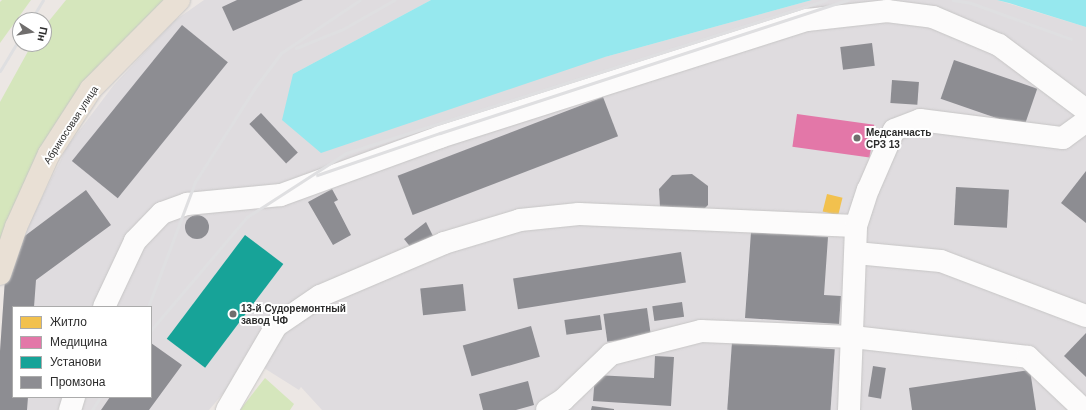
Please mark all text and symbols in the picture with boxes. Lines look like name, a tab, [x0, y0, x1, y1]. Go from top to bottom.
north arrow	[12, 12, 52, 52]
text: Пн	[35, 26, 50, 43]
street label: Абрикосовая улица	[41, 84, 101, 166]
place label: Медсанчасть СРЗ 13	[866, 126, 931, 150]
marker: Медсанчасть СРЗ 13	[851, 132, 863, 144]
place label: 13-й Судоремонтный завод ЧФ	[241, 302, 346, 326]
legend	[12, 306, 152, 398]
marker: 13-й Судоремонтный завод ЧФ	[228, 309, 238, 319]
text: Житло	[50, 315, 87, 329]
text: Медицина	[50, 335, 107, 349]
text: Установи	[50, 355, 101, 369]
text: Промзона	[50, 375, 105, 389]

